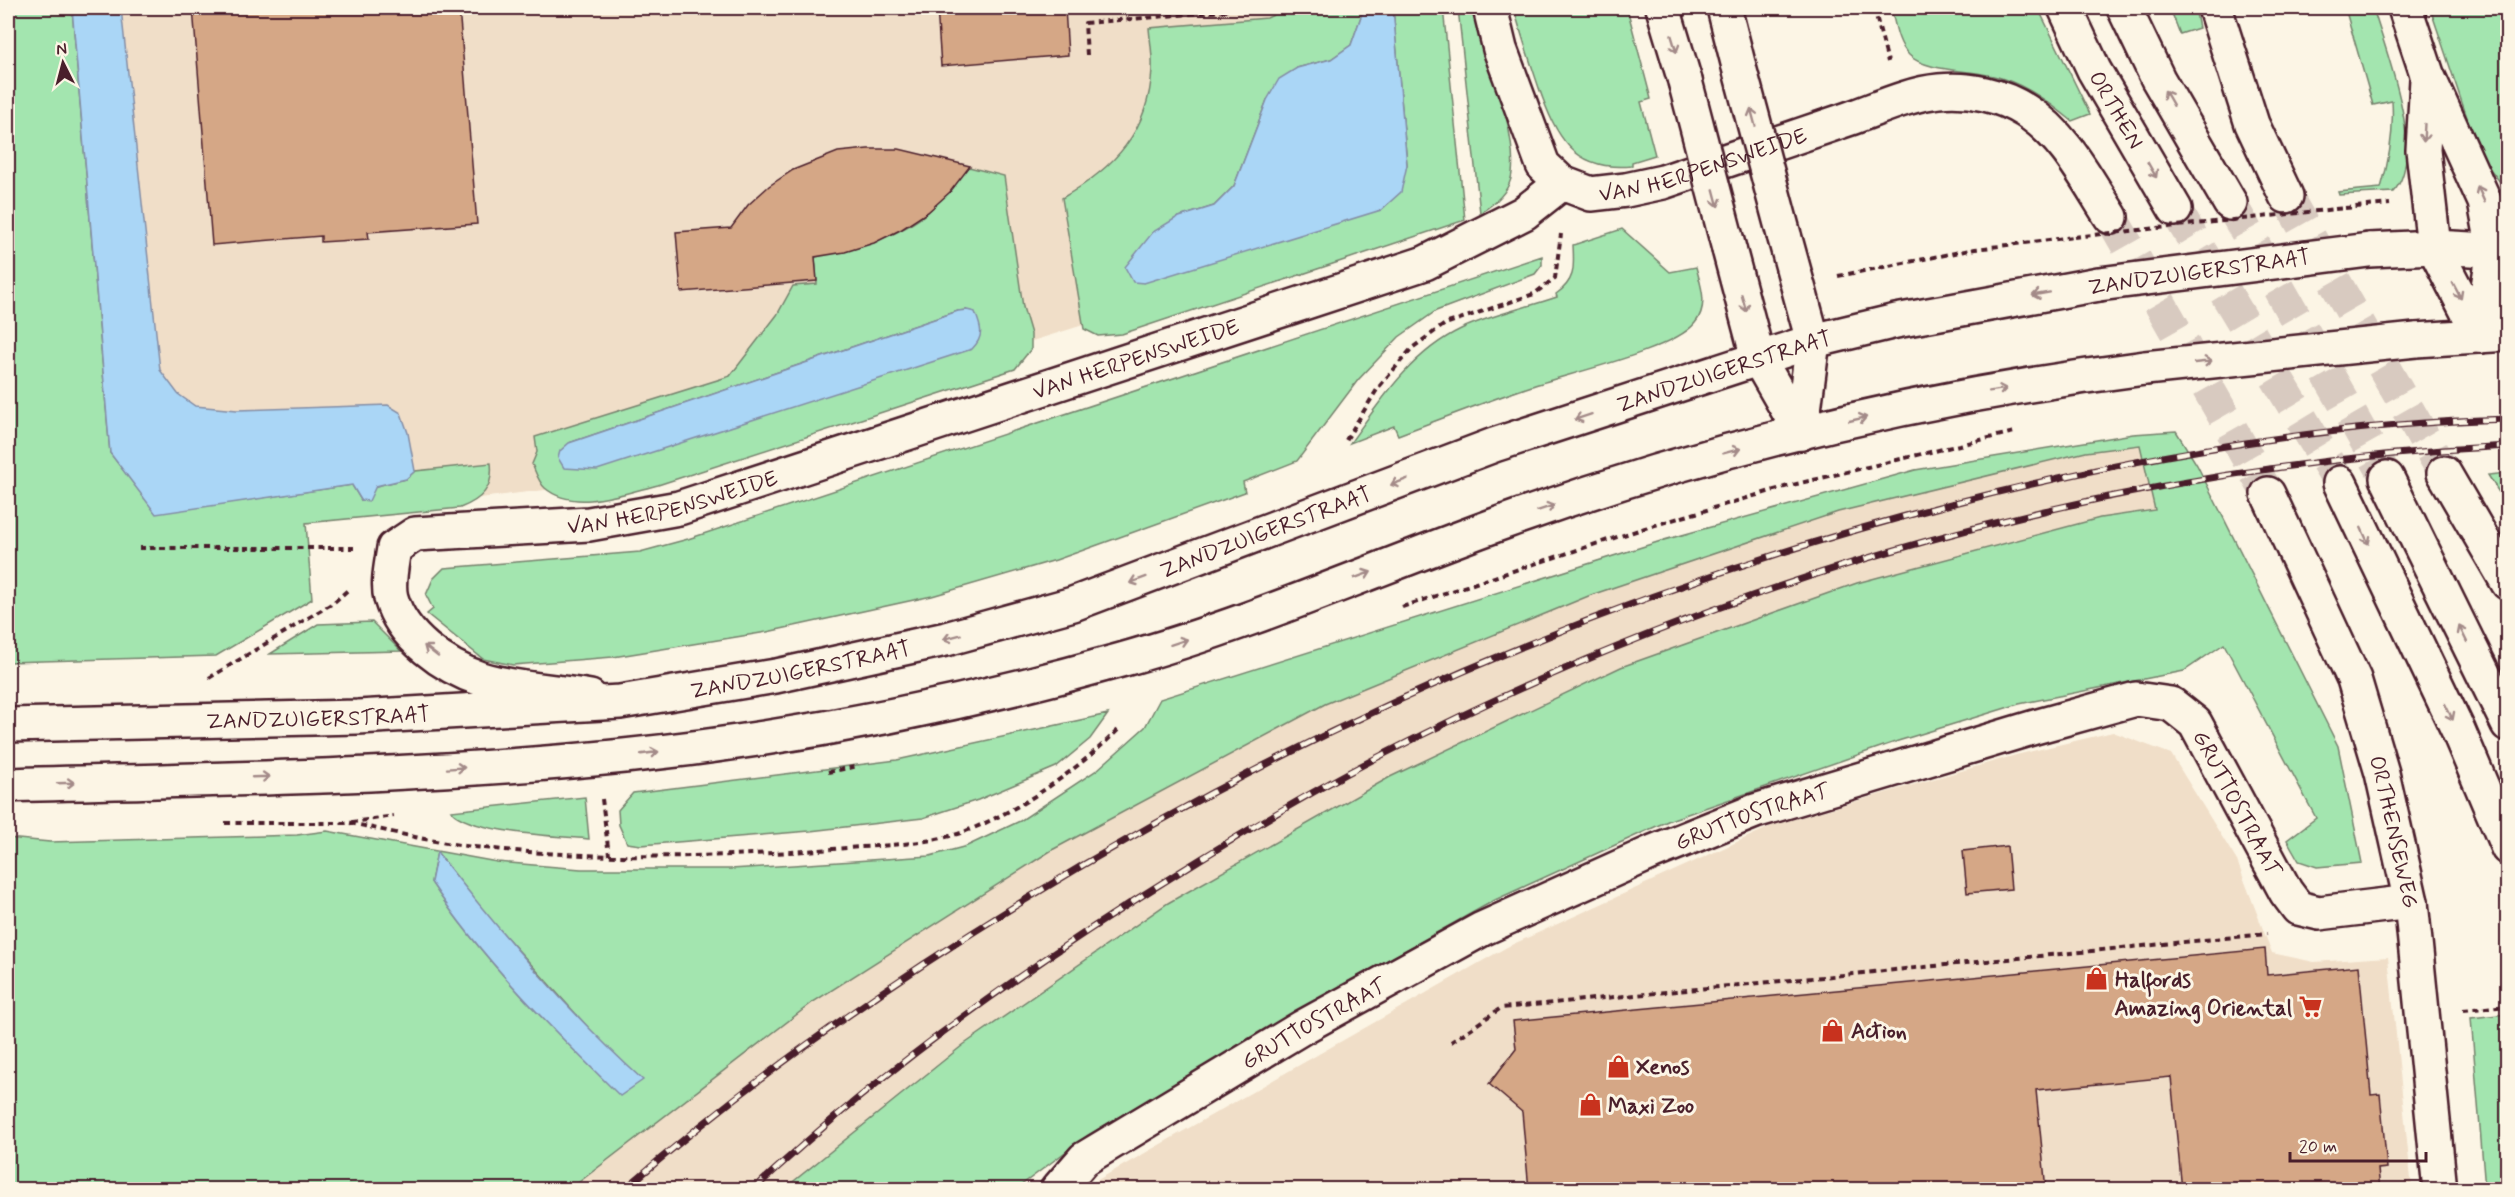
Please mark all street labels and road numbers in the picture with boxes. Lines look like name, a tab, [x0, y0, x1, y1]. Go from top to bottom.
street label: ORTHEN	[2081, 66, 2149, 155]
street label: VAN HERPENSWEIDE	[1597, 122, 1811, 209]
street label: ZANDZUIGERSTRAAT	[2086, 244, 2312, 302]
street label: VAN HERPENSWEIDE	[1029, 313, 1243, 407]
street label: ZANDZUIGERSTRAAT	[1614, 325, 1834, 420]
street label: VAN HERPENSWEIDE	[566, 464, 782, 541]
street label: ZANDZUIGERSTRAAT	[1156, 481, 1376, 586]
street label: ZANDZUIGERSTRAAT	[689, 635, 914, 706]
street label: ZANDZUIGERSTRAAT	[206, 701, 431, 736]
street label: GRUTTOSTRAAT	[2185, 726, 2287, 882]
street label: ORTHENSEWEG	[2362, 752, 2424, 911]
street label: GRUTTOSTRAAT	[1671, 777, 1834, 858]
street label: GRUTTOSTRAAT	[1237, 972, 1392, 1077]

